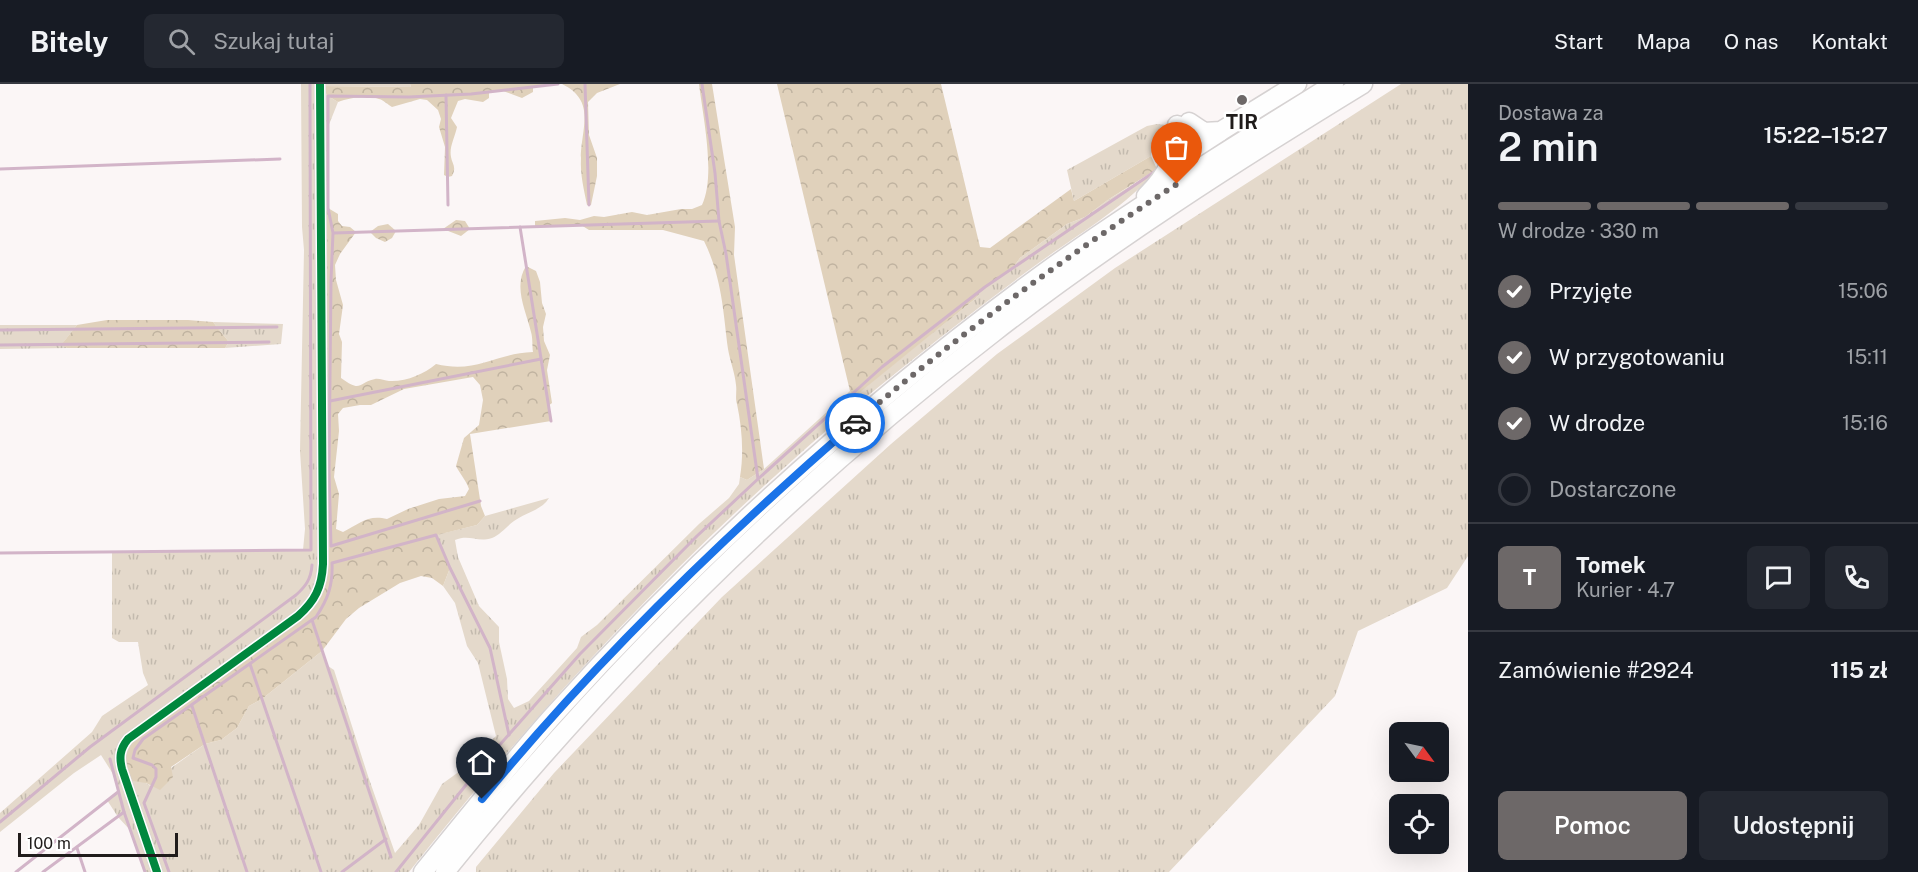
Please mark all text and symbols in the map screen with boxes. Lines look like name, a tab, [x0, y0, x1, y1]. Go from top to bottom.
search box	[144, 14, 564, 68]
text: Bitely	[30, 25, 108, 58]
icon: search	[165, 25, 198, 58]
text: Szukaj tutaj	[213, 28, 334, 54]
text: Start	[1554, 29, 1604, 54]
text: Mapa	[1637, 29, 1691, 54]
text: O nas	[1724, 29, 1778, 54]
text: Kontakt	[1811, 29, 1888, 54]
marker: TIR	[1235, 93, 1249, 107]
text: Dostawa za	[1498, 101, 1604, 125]
place label: TIR	[1226, 110, 1258, 134]
pin	[1151, 122, 1202, 184]
text: 15:22–15:27	[1763, 122, 1888, 148]
text: 2 min	[1498, 124, 1599, 170]
icon: bag	[1160, 131, 1193, 164]
text: W drodze · 330 m	[1498, 219, 1659, 243]
icon: check	[1498, 275, 1531, 308]
text: Przyjęte	[1549, 278, 1632, 304]
text: 15:06	[1838, 279, 1888, 303]
icon: check	[1498, 341, 1531, 374]
text: W przygotowaniu	[1549, 344, 1725, 370]
text: 15:11	[1846, 345, 1888, 369]
courier	[825, 393, 885, 453]
icon: car	[839, 407, 872, 440]
icon: check	[1498, 407, 1531, 440]
text: W drodze	[1549, 410, 1645, 436]
text: 15:16	[1842, 411, 1888, 435]
text: Dostarczone	[1549, 476, 1676, 502]
button: chat	[1747, 546, 1810, 609]
button: phone	[1825, 546, 1888, 609]
text: Tomek	[1576, 552, 1646, 578]
text: T	[1523, 564, 1536, 590]
text: Kurier · 4.7	[1576, 578, 1675, 602]
text: Zamówienie #2924	[1498, 657, 1694, 683]
text: 115 zł	[1830, 657, 1888, 683]
north arrow	[1389, 722, 1449, 782]
map controls	[1389, 722, 1449, 854]
pin	[456, 737, 507, 799]
icon: home	[465, 746, 498, 779]
button: Pomoc	[1498, 791, 1687, 860]
button: Udostępnij	[1699, 791, 1888, 860]
button: locate	[1389, 794, 1449, 854]
scale bar	[18, 830, 178, 858]
text: 100 m	[27, 834, 71, 853]

